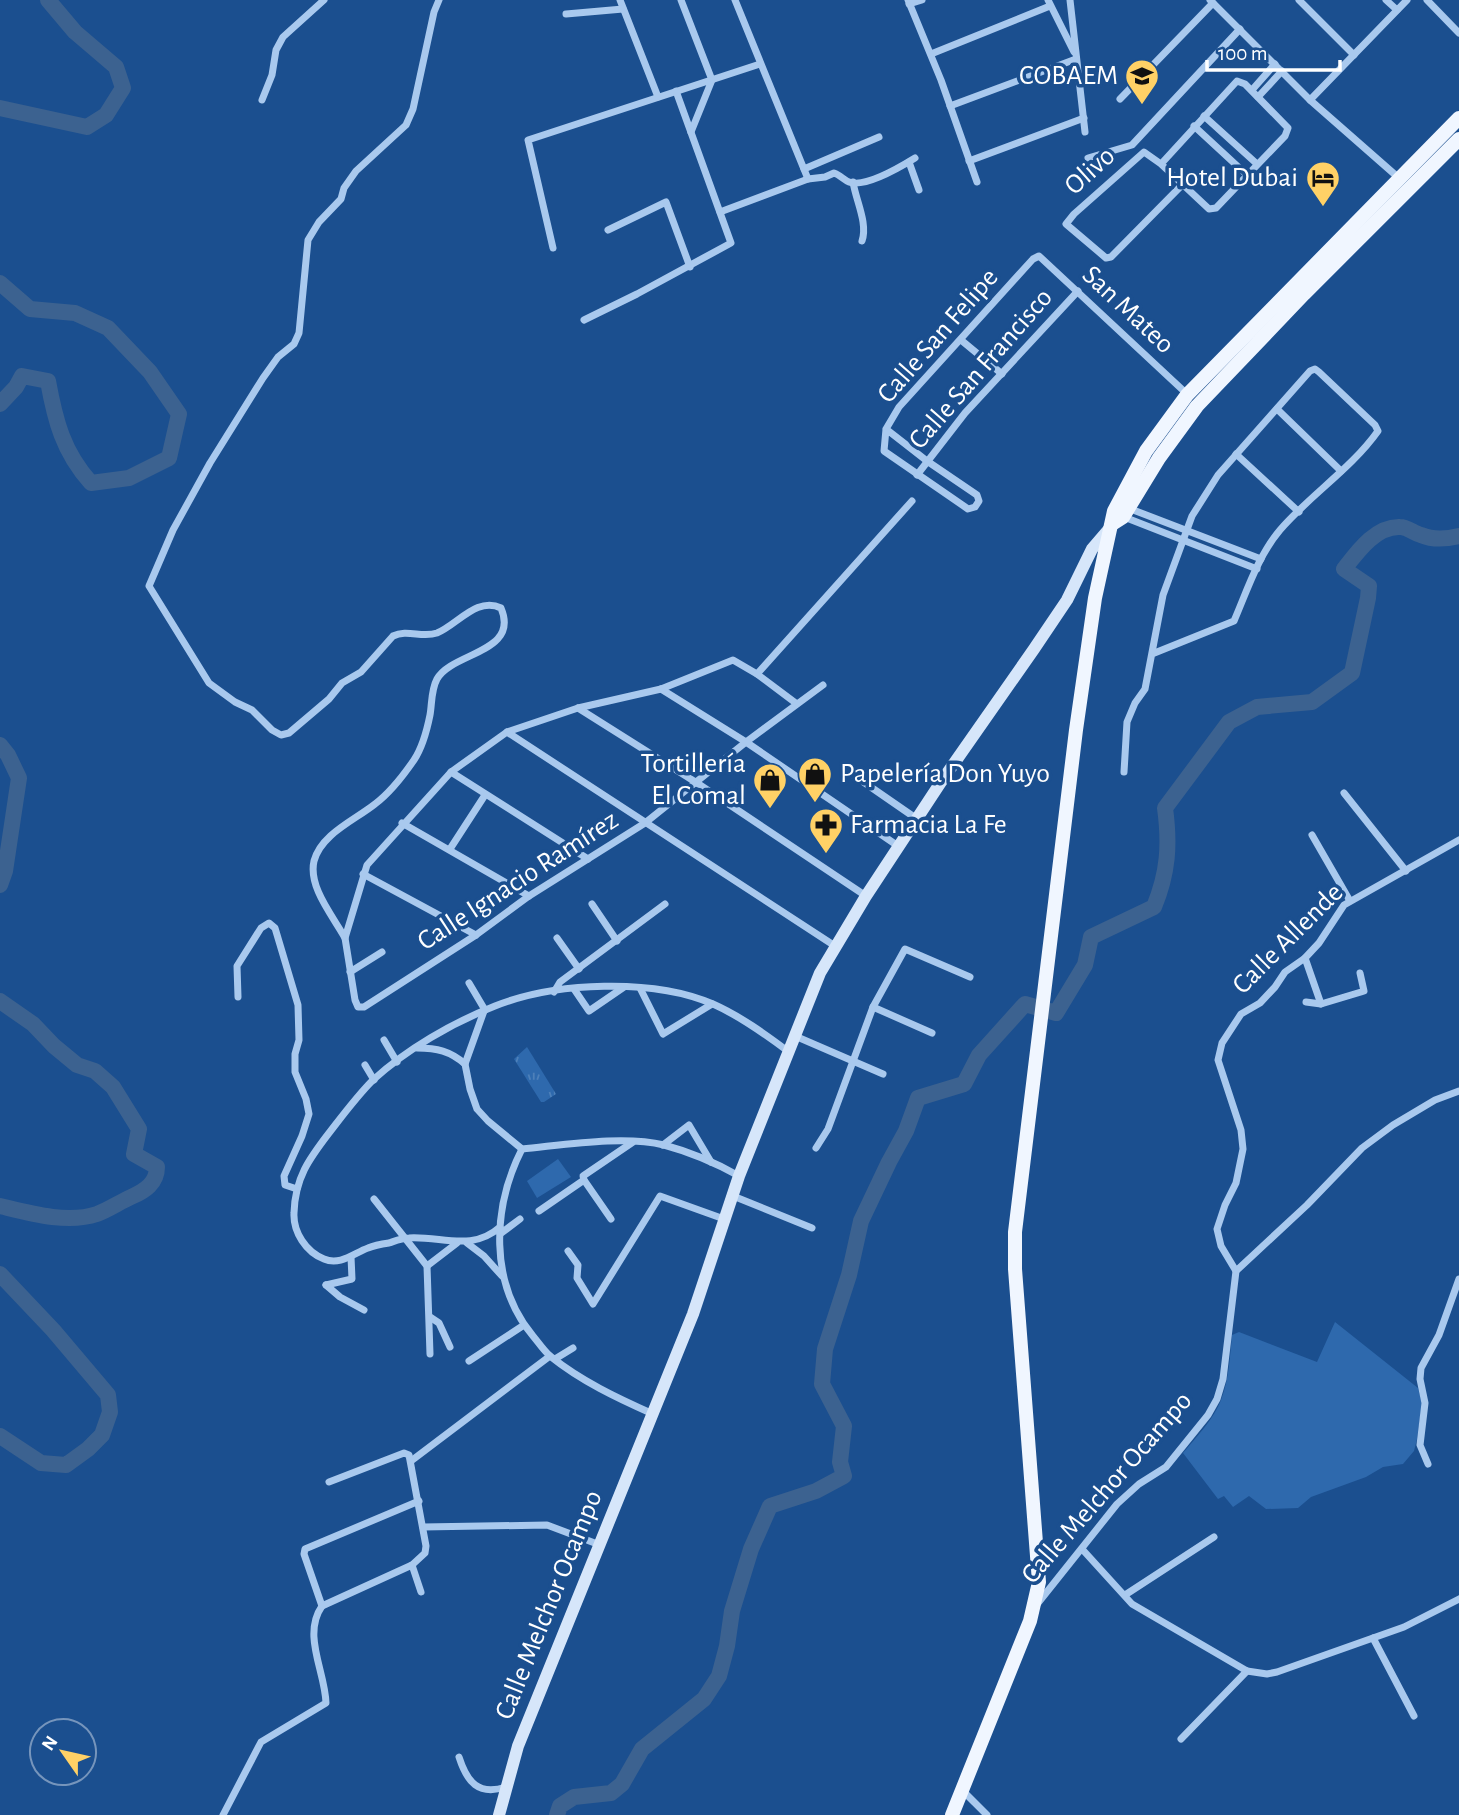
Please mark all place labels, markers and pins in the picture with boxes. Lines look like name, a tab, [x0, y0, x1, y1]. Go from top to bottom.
school or university icon: COBAEM	[1123, 57, 1161, 106]
place label: COBAEM	[1019, 62, 1118, 90]
hotel icon: Hotel Dubai	[1304, 159, 1342, 208]
place label: Hotel Dubai	[1166, 164, 1298, 192]
place label: Tortillería El Comal	[640, 750, 746, 810]
shop icon: Papelería Don Yuyo	[796, 755, 834, 804]
place label: Papelería Don Yuyo	[840, 760, 1050, 788]
shop icon: Tortillería El Comal	[751, 761, 789, 810]
pharmacy icon: Farmacia La Fe	[807, 806, 845, 855]
place label: Farmacia La Fe	[850, 811, 1007, 839]

